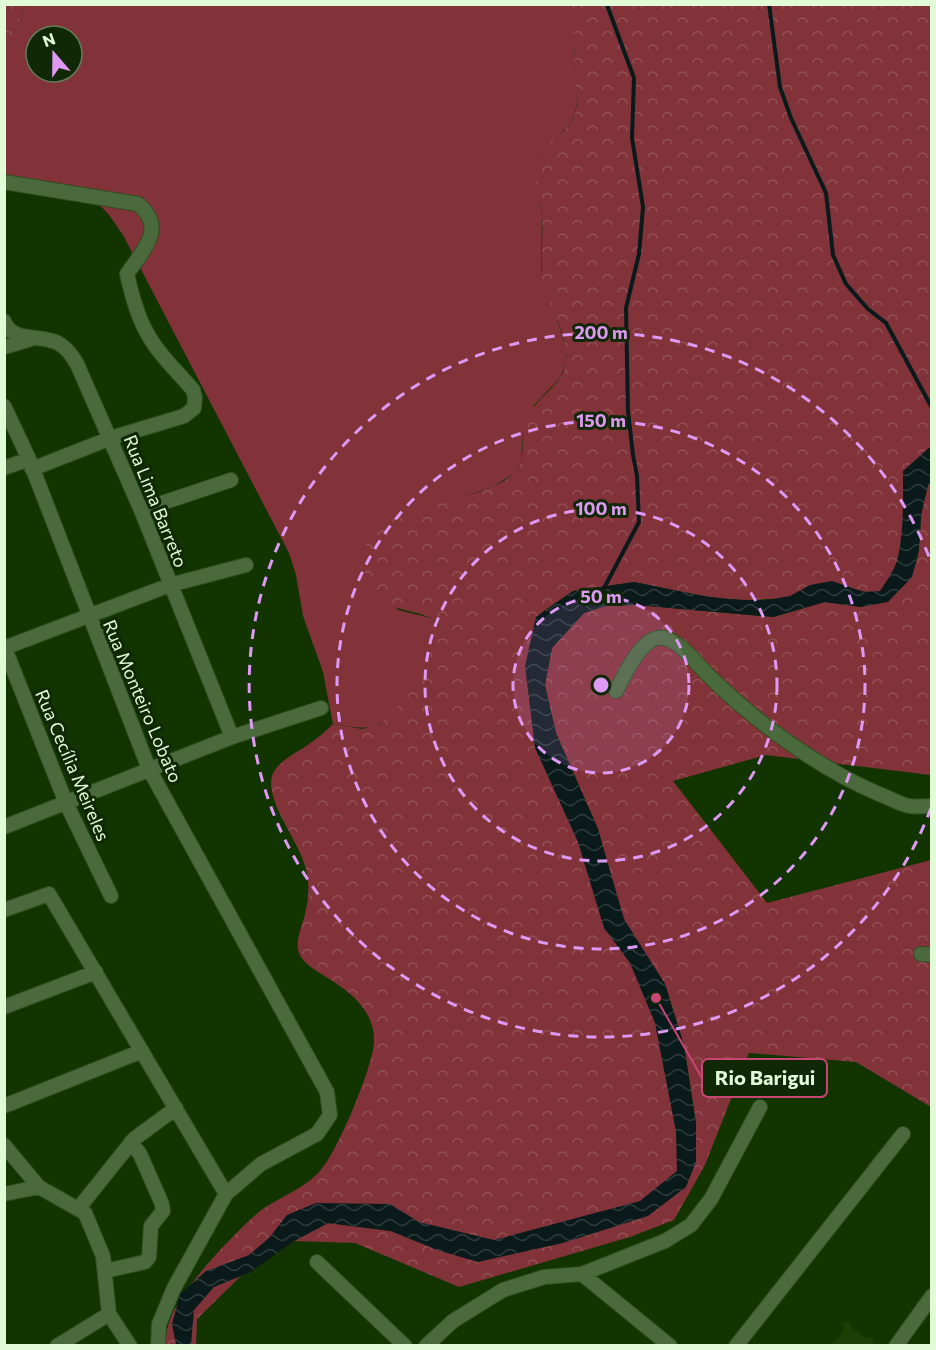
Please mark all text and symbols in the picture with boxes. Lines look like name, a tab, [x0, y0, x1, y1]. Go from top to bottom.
north arrow	[24, 24, 84, 84]
text: N	[40, 28, 58, 50]
text: 200 m	[574, 321, 628, 343]
text: 150 m	[576, 409, 626, 431]
street label: Rua Lima Barreto	[119, 432, 193, 570]
text: 100 m	[575, 497, 627, 519]
text: 50 m	[580, 585, 622, 607]
street label: Rua Monteiro Lobato	[99, 616, 187, 786]
centre of rings	[591, 675, 611, 695]
street label: Rua Cecília Meireles	[31, 686, 115, 844]
callout: Rio Barigui	[702, 1059, 827, 1097]
text: Rio Barigui	[715, 1065, 815, 1089]

